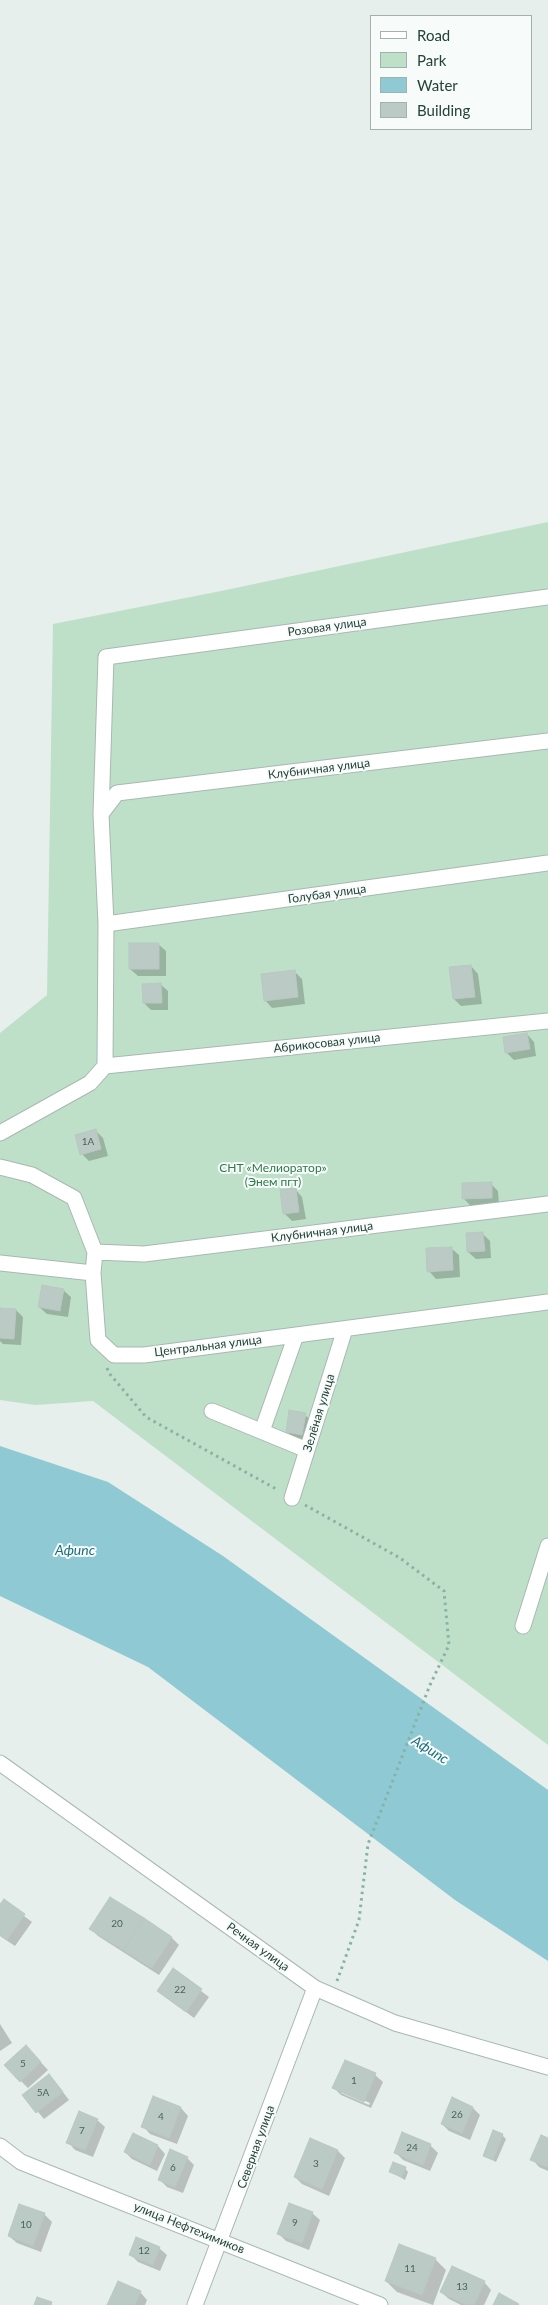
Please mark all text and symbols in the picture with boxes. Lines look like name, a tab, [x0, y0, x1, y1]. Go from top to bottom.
legend	[370, 15, 533, 130]
text: Road	[417, 26, 450, 44]
text: Park	[417, 51, 446, 69]
text: Water	[417, 76, 458, 94]
text: Building	[417, 101, 470, 119]
street label: Розовая улица	[287, 614, 367, 640]
street label: Клубничная улица	[267, 756, 371, 782]
street label: Голубая улица	[287, 881, 367, 907]
street label: Абрикосовая улица	[273, 1030, 381, 1056]
house number: 1А	[82, 1136, 94, 1148]
park label: СНТ «Мелиоратор» (Энем пгт)	[219, 1161, 327, 1189]
street label: Клубничная улица	[270, 1219, 374, 1245]
street label: Центральная улица	[153, 1332, 263, 1360]
street label: Зелёная улица	[300, 1372, 338, 1454]
water label: Афипс	[55, 1542, 95, 1558]
water label: Афипс	[409, 1732, 451, 1768]
house number: 20	[111, 1918, 123, 1930]
street label: Речная улица	[224, 1919, 292, 1975]
house number: 22	[174, 1984, 186, 1996]
house number: 5	[20, 2058, 26, 2070]
house number: 1	[351, 2075, 357, 2087]
house number: 5А	[37, 2087, 49, 2099]
street label: Северная улица	[234, 2103, 278, 2191]
house number: 26	[451, 2109, 463, 2121]
house number: 4	[158, 2111, 164, 2123]
house number: 7	[79, 2125, 85, 2137]
house number: 24	[406, 2142, 418, 2154]
house number: 3	[313, 2158, 319, 2170]
house number: 6	[170, 2162, 176, 2174]
street label: улица Нефтехимиков	[131, 2199, 247, 2257]
house number: 9	[292, 2217, 298, 2229]
house number: 10	[20, 2219, 32, 2231]
house number: 12	[138, 2245, 150, 2257]
house number: 11	[404, 2263, 416, 2275]
house number: 13	[456, 2281, 468, 2293]

